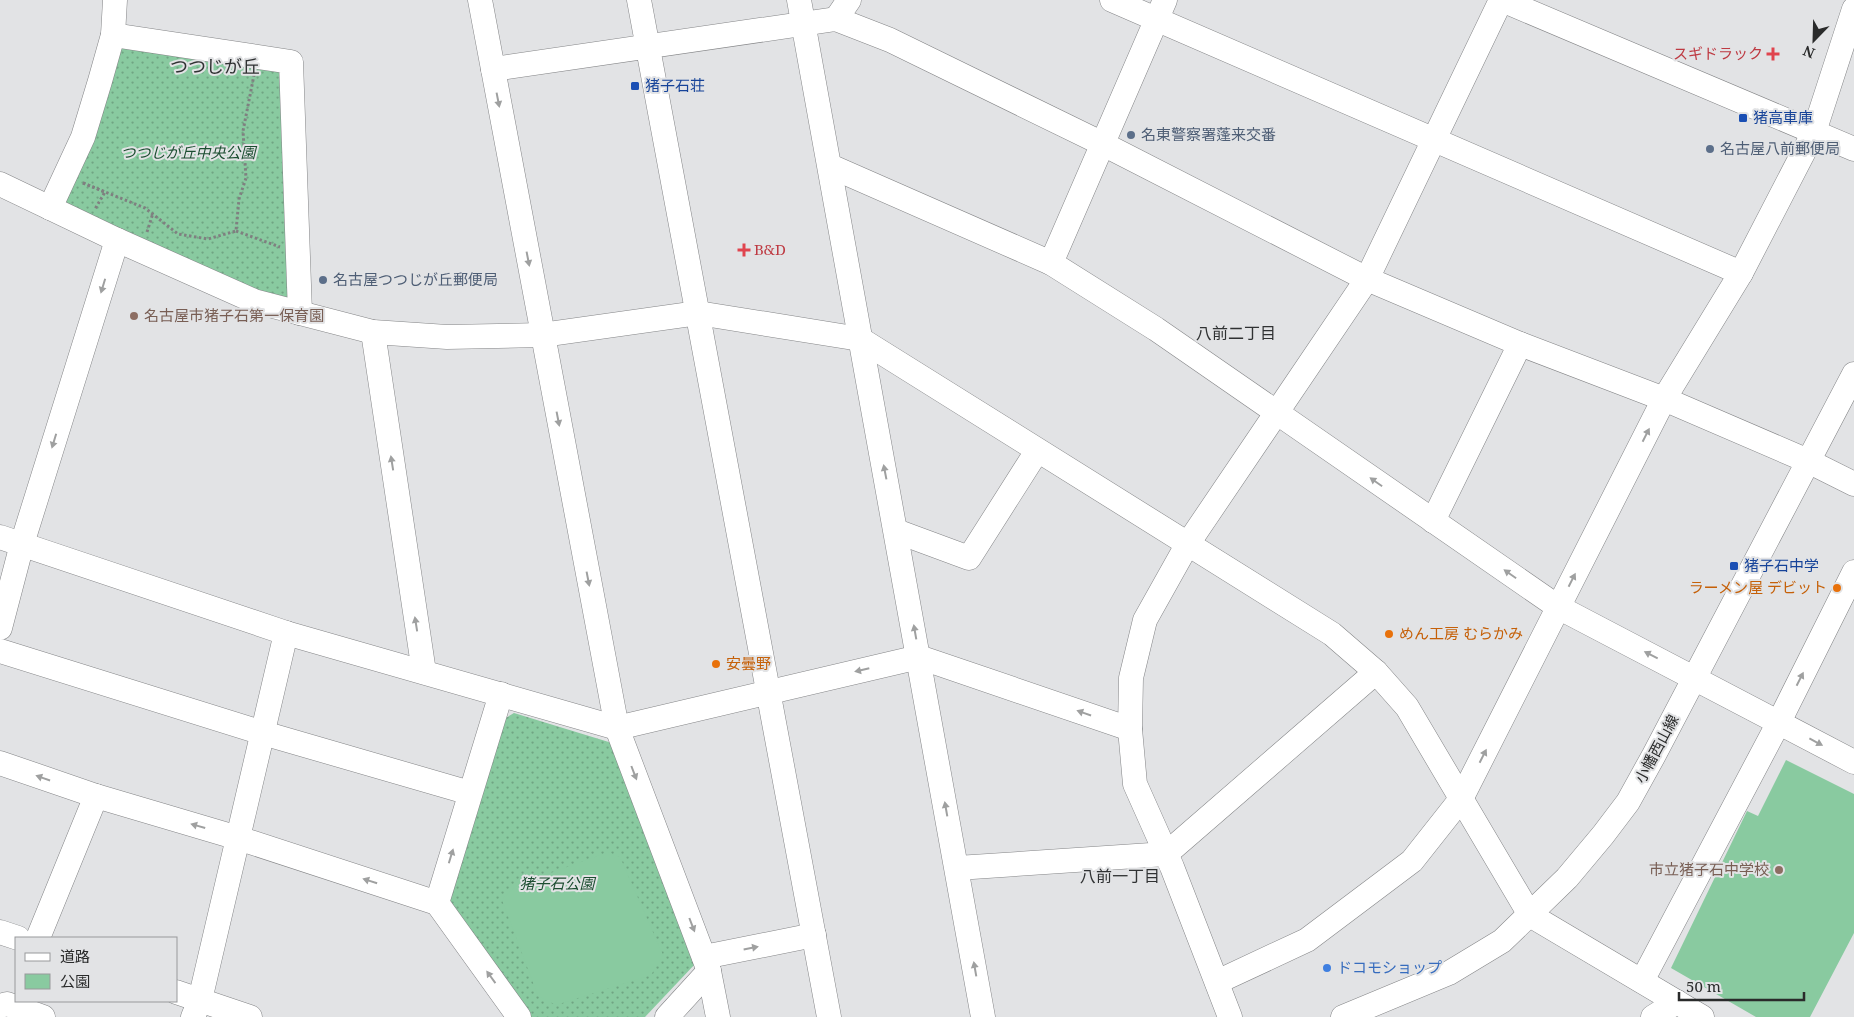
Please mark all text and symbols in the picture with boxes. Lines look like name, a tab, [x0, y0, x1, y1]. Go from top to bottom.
north arrow	[1789, 15, 1839, 65]
text: N	[1800, 42, 1818, 63]
place label: スギドラック	[1673, 43, 1763, 63]
marker: スギドラック	[1767, 48, 1779, 60]
district label: つつじが丘	[170, 54, 260, 78]
place label: 猪子石荘	[645, 75, 705, 95]
marker: 猪子石荘	[629, 80, 641, 92]
one-way arrow	[495, 92, 503, 108]
place label: 猪高車庫	[1753, 107, 1813, 127]
marker: 猪高車庫	[1737, 112, 1749, 124]
place label: 名東警察署蓬来交番	[1141, 124, 1276, 144]
marker: 名東警察署蓬来交番	[1125, 129, 1137, 141]
place label: 名古屋八前郵便局	[1720, 138, 1840, 158]
park label: つつじが丘中央公園	[120, 142, 257, 162]
marker: 名古屋八前郵便局	[1704, 143, 1716, 155]
place label: B&D	[754, 239, 786, 259]
marker: B&D	[738, 244, 750, 256]
one-way arrow	[524, 252, 532, 268]
place label: 名古屋つつじが丘郵便局	[333, 269, 498, 289]
marker: 名古屋つつじが丘郵便局	[317, 274, 329, 286]
one-way arrow	[99, 279, 106, 294]
place label: 名古屋市猪子石第一保育園	[144, 305, 324, 325]
marker: 名古屋市猪子石第一保育園	[128, 310, 140, 322]
district label: 八前二丁目	[1196, 322, 1276, 344]
one-way arrow	[554, 411, 562, 427]
one-way arrow	[1642, 428, 1650, 442]
one-way arrow	[50, 434, 58, 449]
one-way arrow	[388, 455, 396, 471]
one-way arrow	[881, 464, 889, 480]
one-way arrow	[1369, 477, 1383, 487]
place label: 猪子石中学	[1744, 555, 1819, 575]
marker: 猪子石中学	[1728, 560, 1740, 572]
one-way arrow	[1503, 569, 1517, 579]
one-way arrow	[585, 571, 593, 587]
one-way arrow	[1568, 572, 1576, 587]
place label: ラーメン屋 デビット	[1689, 577, 1827, 597]
marker: ラーメン屋 デビット	[1831, 582, 1843, 594]
one-way arrow	[412, 615, 420, 631]
one-way arrow	[910, 623, 918, 639]
place label: めん工房 むらかみ	[1399, 623, 1523, 643]
marker: めん工房 むらかみ	[1383, 628, 1395, 640]
one-way arrow	[1643, 651, 1658, 659]
place label: 安曇野	[726, 653, 771, 673]
marker: 安曇野	[710, 658, 722, 670]
one-way arrow	[855, 666, 870, 674]
one-way arrow	[1797, 672, 1805, 686]
one-way arrow	[1076, 709, 1091, 717]
street label: 小幡西山線	[1630, 711, 1683, 786]
one-way arrow	[1810, 738, 1823, 747]
one-way arrow	[1479, 748, 1487, 763]
one-way arrow	[631, 766, 638, 781]
one-way arrow	[36, 774, 51, 781]
one-way arrow	[942, 801, 950, 817]
one-way arrow	[191, 822, 206, 830]
one-way arrow	[448, 848, 456, 863]
place label: 市立猪子石中学校	[1649, 859, 1769, 879]
marker: 市立猪子石中学校	[1773, 864, 1785, 876]
district label: 八前一丁目	[1080, 865, 1160, 887]
park label: 猪子石公園	[519, 873, 596, 893]
one-way arrow	[362, 877, 377, 885]
one-way arrow	[688, 918, 696, 932]
legend	[15, 937, 178, 1002]
one-way arrow	[744, 943, 760, 951]
text: 道路	[60, 946, 90, 966]
place label: ドコモショップ	[1337, 957, 1442, 977]
one-way arrow	[970, 961, 978, 977]
marker: ドコモショップ	[1321, 962, 1333, 974]
scale bar	[1679, 970, 1804, 1002]
text: 公園	[60, 971, 90, 991]
one-way arrow	[485, 971, 496, 984]
text: 50 m	[1686, 976, 1721, 996]

